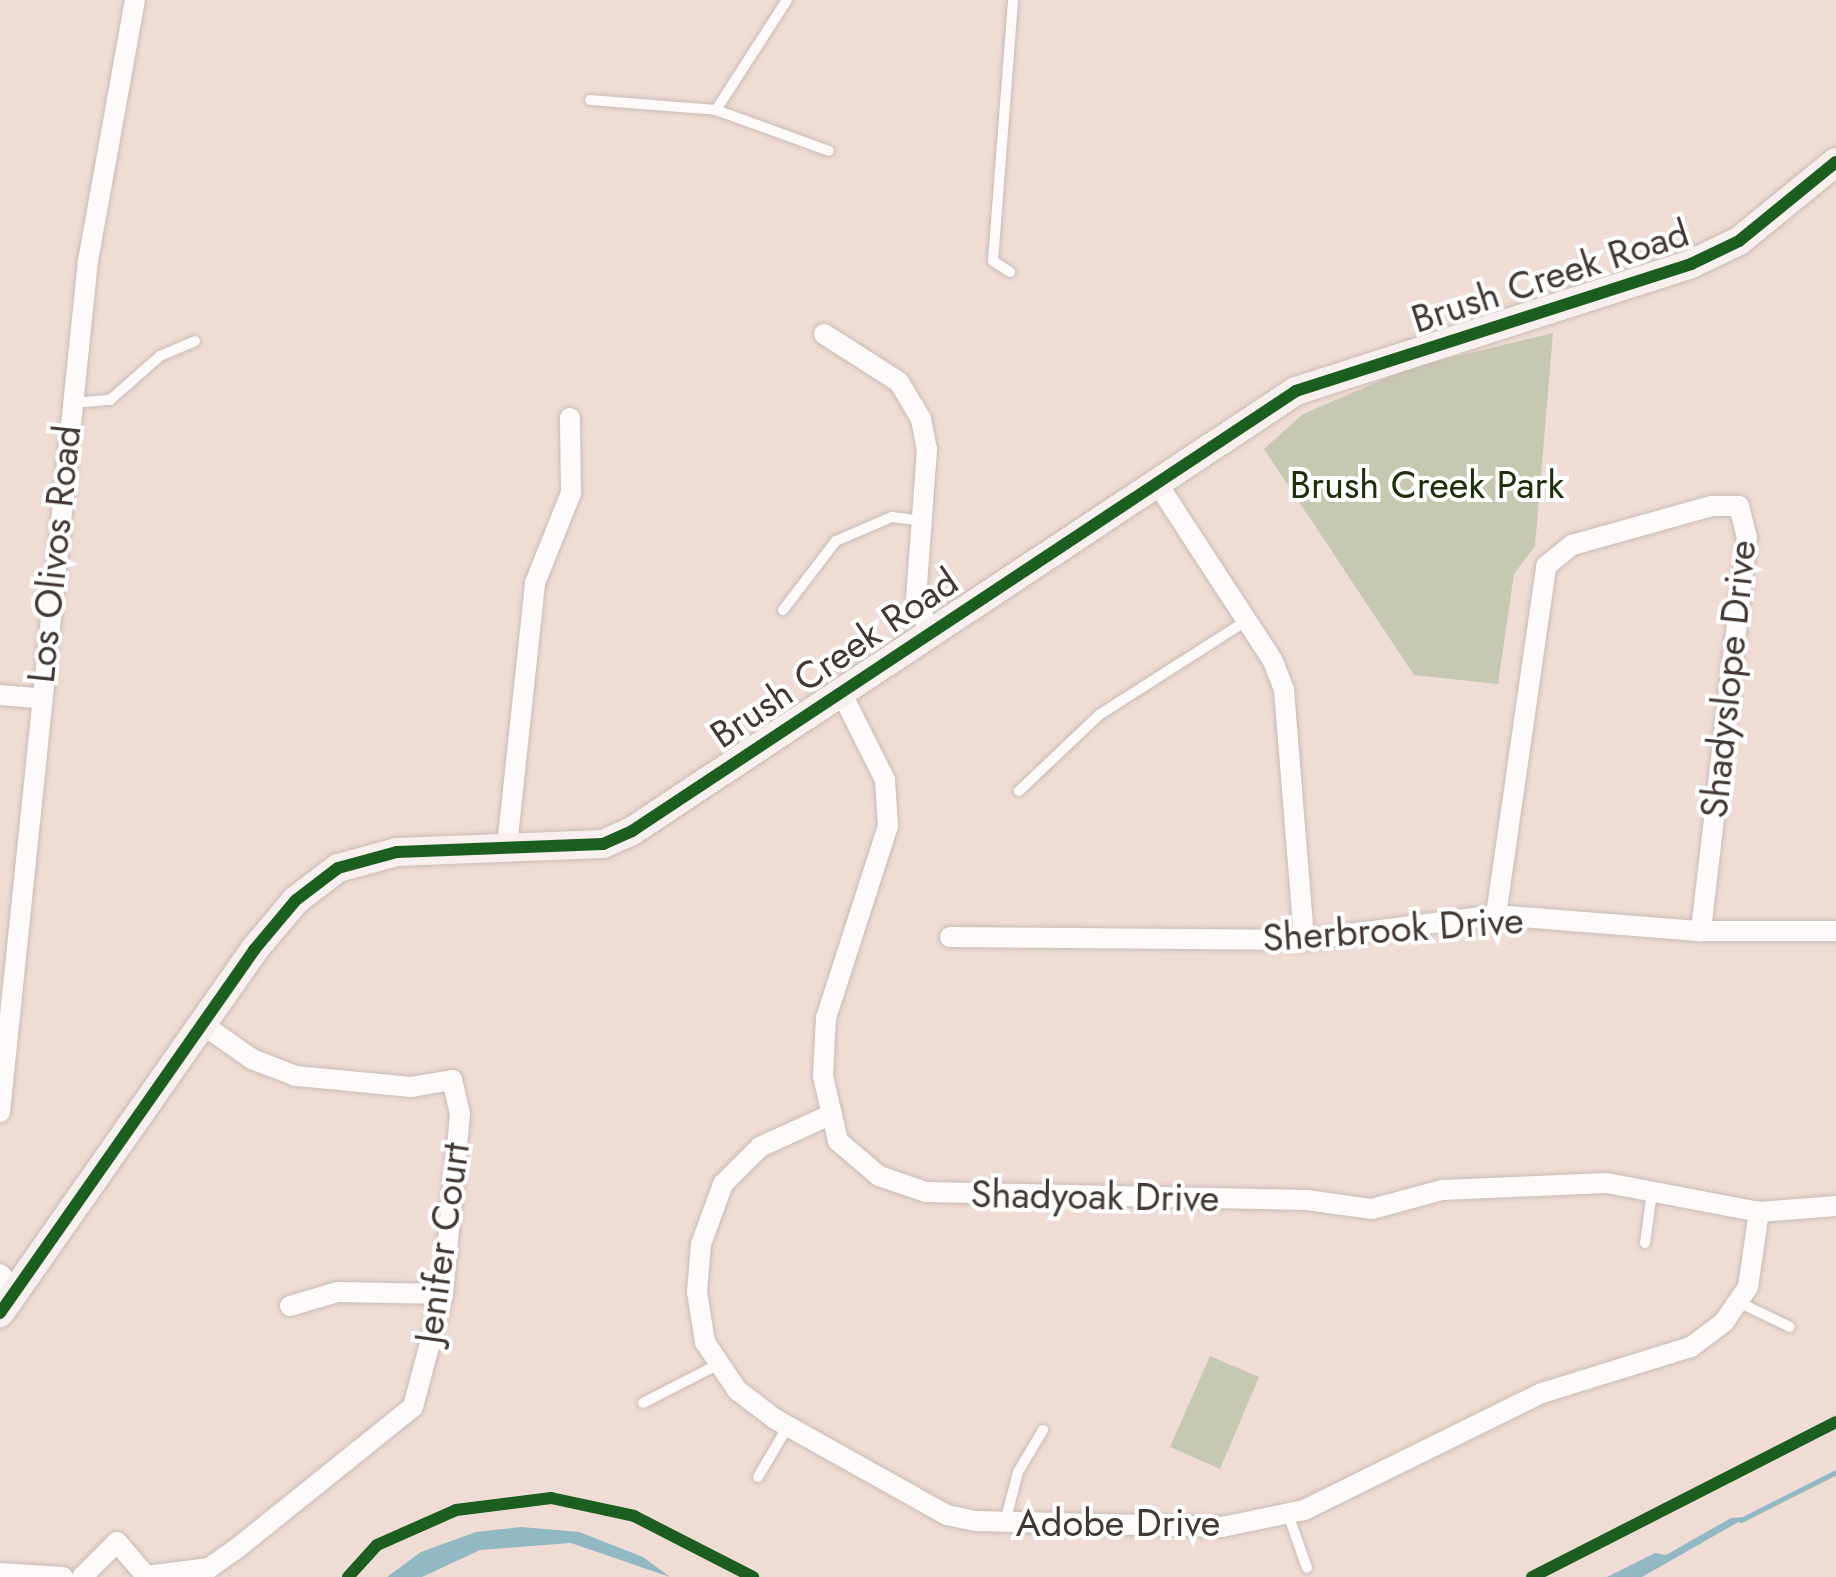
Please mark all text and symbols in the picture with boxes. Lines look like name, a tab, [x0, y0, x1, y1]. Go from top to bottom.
street label: Brush Creek Road	[1406, 210, 1694, 342]
street label: Los Olivos Road	[18, 423, 90, 685]
park label: Brush Creek Park	[1290, 462, 1564, 508]
street label: Shadyslope Drive	[1691, 538, 1765, 820]
street label: Brush Creek Road	[702, 558, 966, 758]
street label: Sherbrook Drive	[1261, 897, 1525, 961]
street label: Jenifer Court	[405, 1140, 479, 1346]
street label: Shadyoak Drive	[970, 1171, 1220, 1221]
street label: Adobe Drive	[1016, 1500, 1220, 1546]

